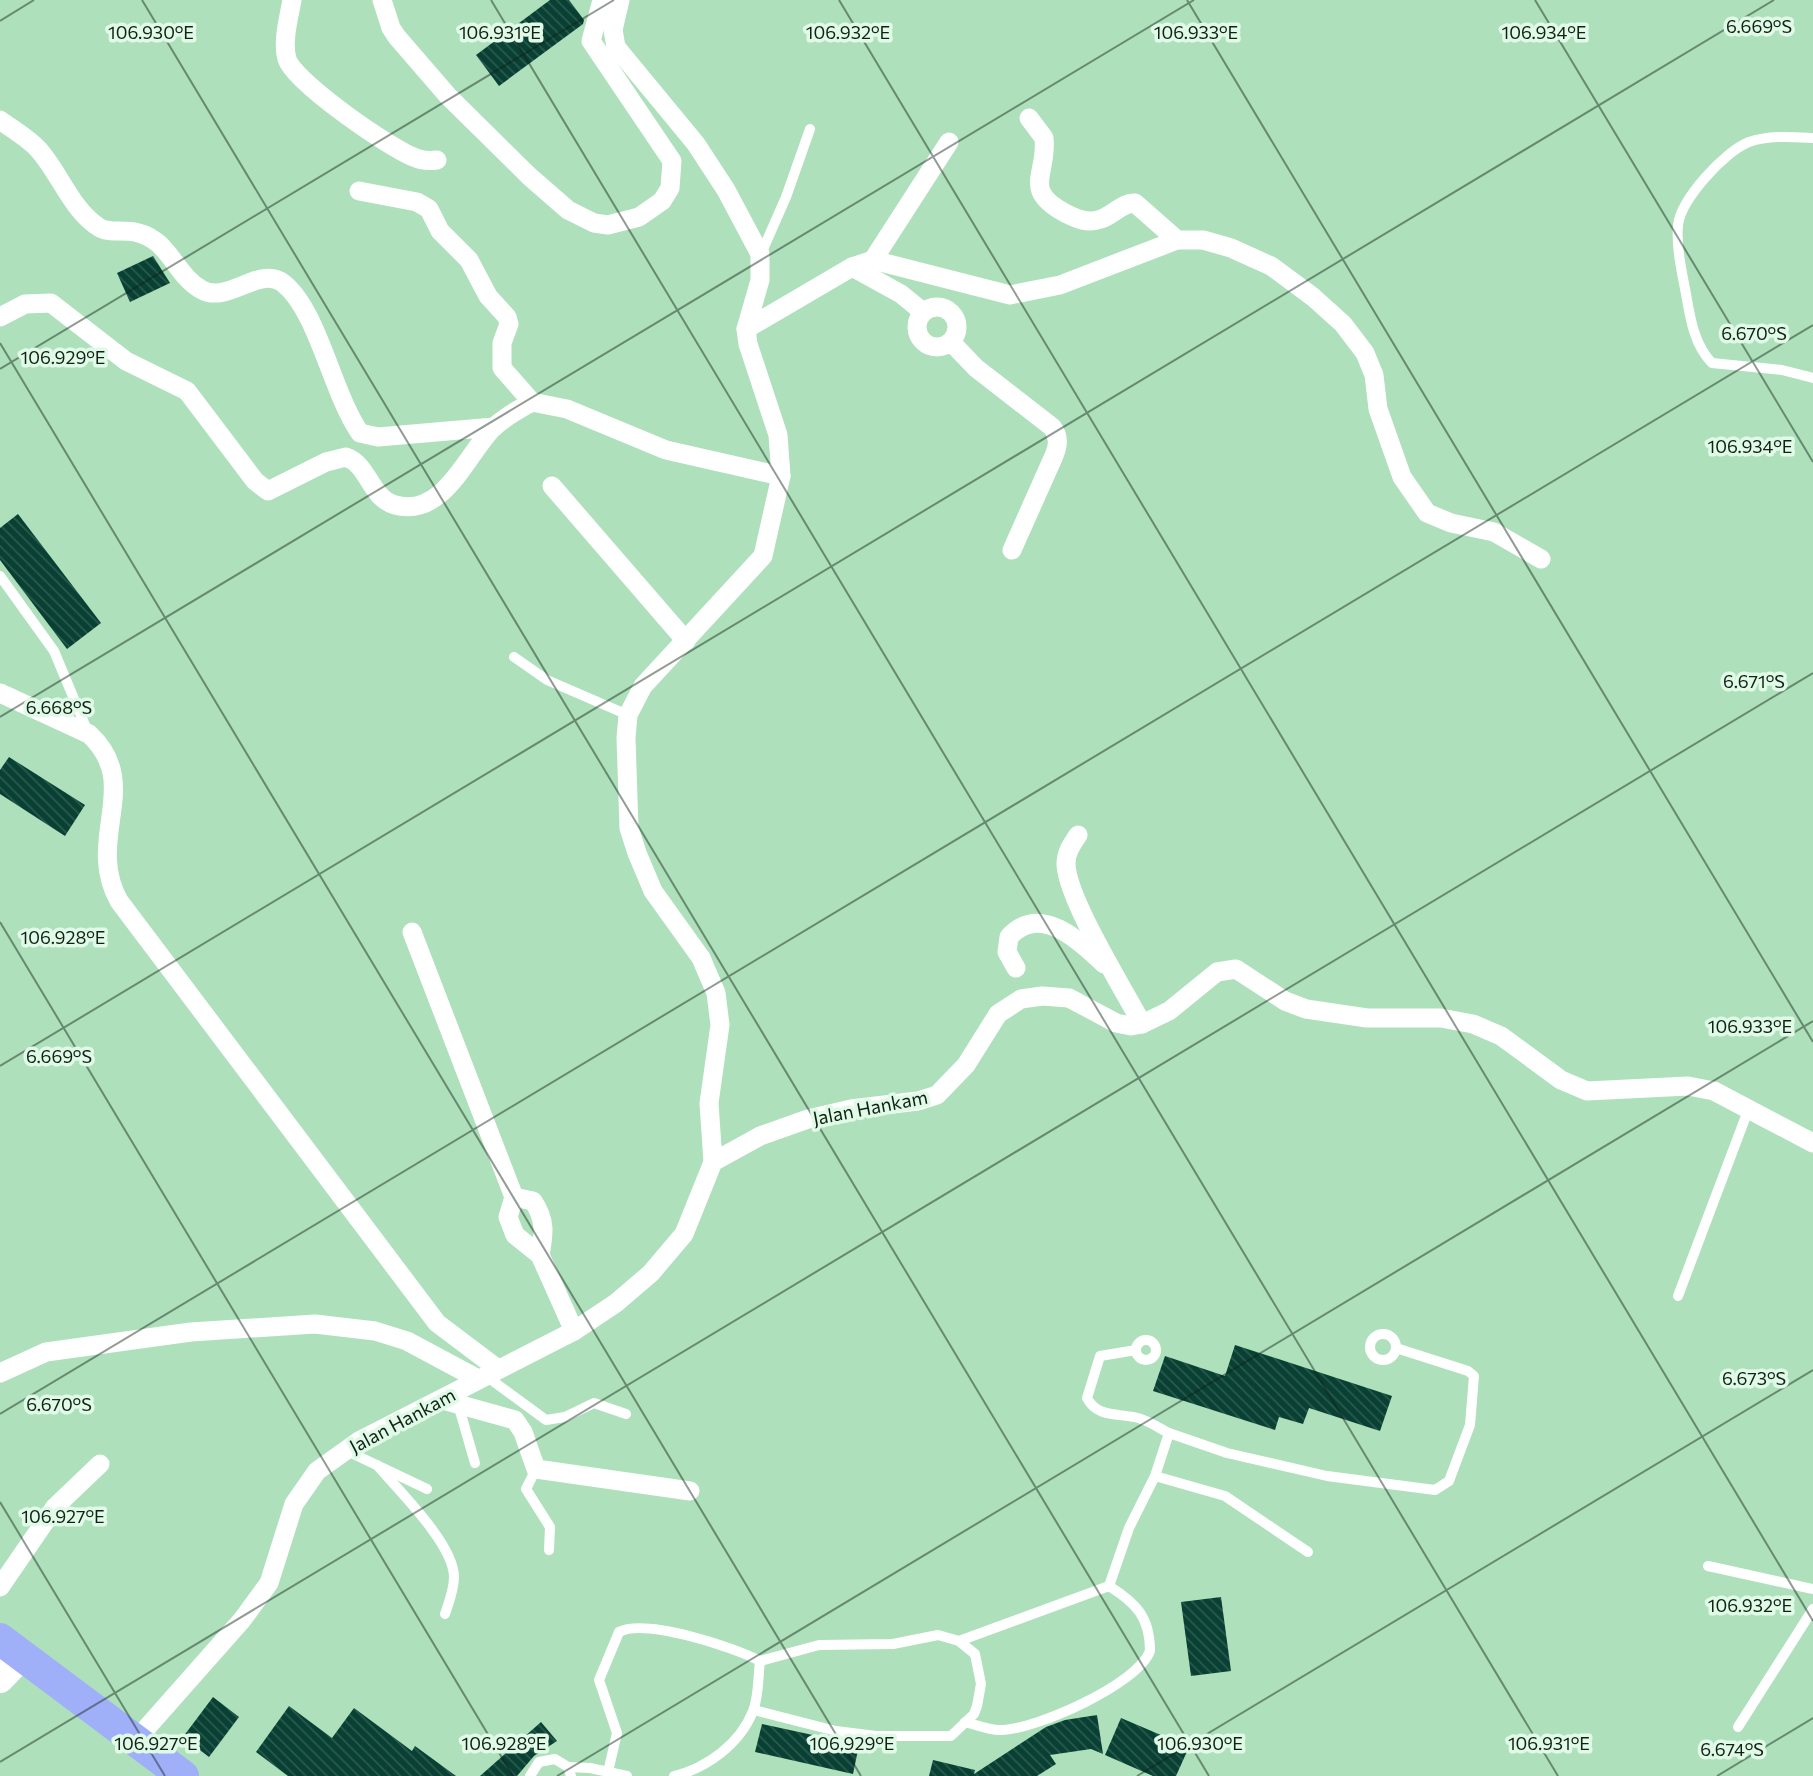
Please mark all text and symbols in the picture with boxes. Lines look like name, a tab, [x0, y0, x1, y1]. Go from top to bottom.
text: 6.669°S	[1726, 15, 1792, 37]
text: 106.930°E	[108, 21, 194, 43]
text: 106.931°E	[459, 21, 541, 43]
text: 106.932°E	[806, 21, 890, 43]
text: 106.933°E	[1154, 21, 1238, 43]
text: 106.934°E	[1501, 21, 1587, 43]
text: 6.670°S	[1721, 322, 1787, 344]
text: 106.929°E	[21, 346, 105, 368]
text: 106.934°E	[1707, 435, 1793, 457]
text: 6.671°S	[1723, 670, 1785, 692]
text: 6.668°S	[26, 696, 92, 718]
text: 106.928°E	[21, 926, 105, 948]
text: 106.933°E	[1708, 1015, 1792, 1037]
text: 6.669°S	[26, 1045, 92, 1067]
street label: Jalan Hankam	[811, 1085, 929, 1129]
text: 6.673°S	[1722, 1367, 1786, 1389]
street label: Jalan Hankam	[345, 1382, 459, 1458]
text: 6.670°S	[26, 1393, 92, 1415]
text: 106.927°E	[21, 1505, 105, 1527]
text: 106.932°E	[1708, 1594, 1792, 1616]
text: 106.927°E	[114, 1732, 198, 1754]
text: 106.928°E	[462, 1732, 546, 1754]
text: 106.929°E	[810, 1732, 894, 1754]
text: 106.930°E	[1157, 1732, 1243, 1754]
text: 106.931°E	[1508, 1732, 1590, 1754]
text: 6.674°S	[1700, 1738, 1764, 1760]

